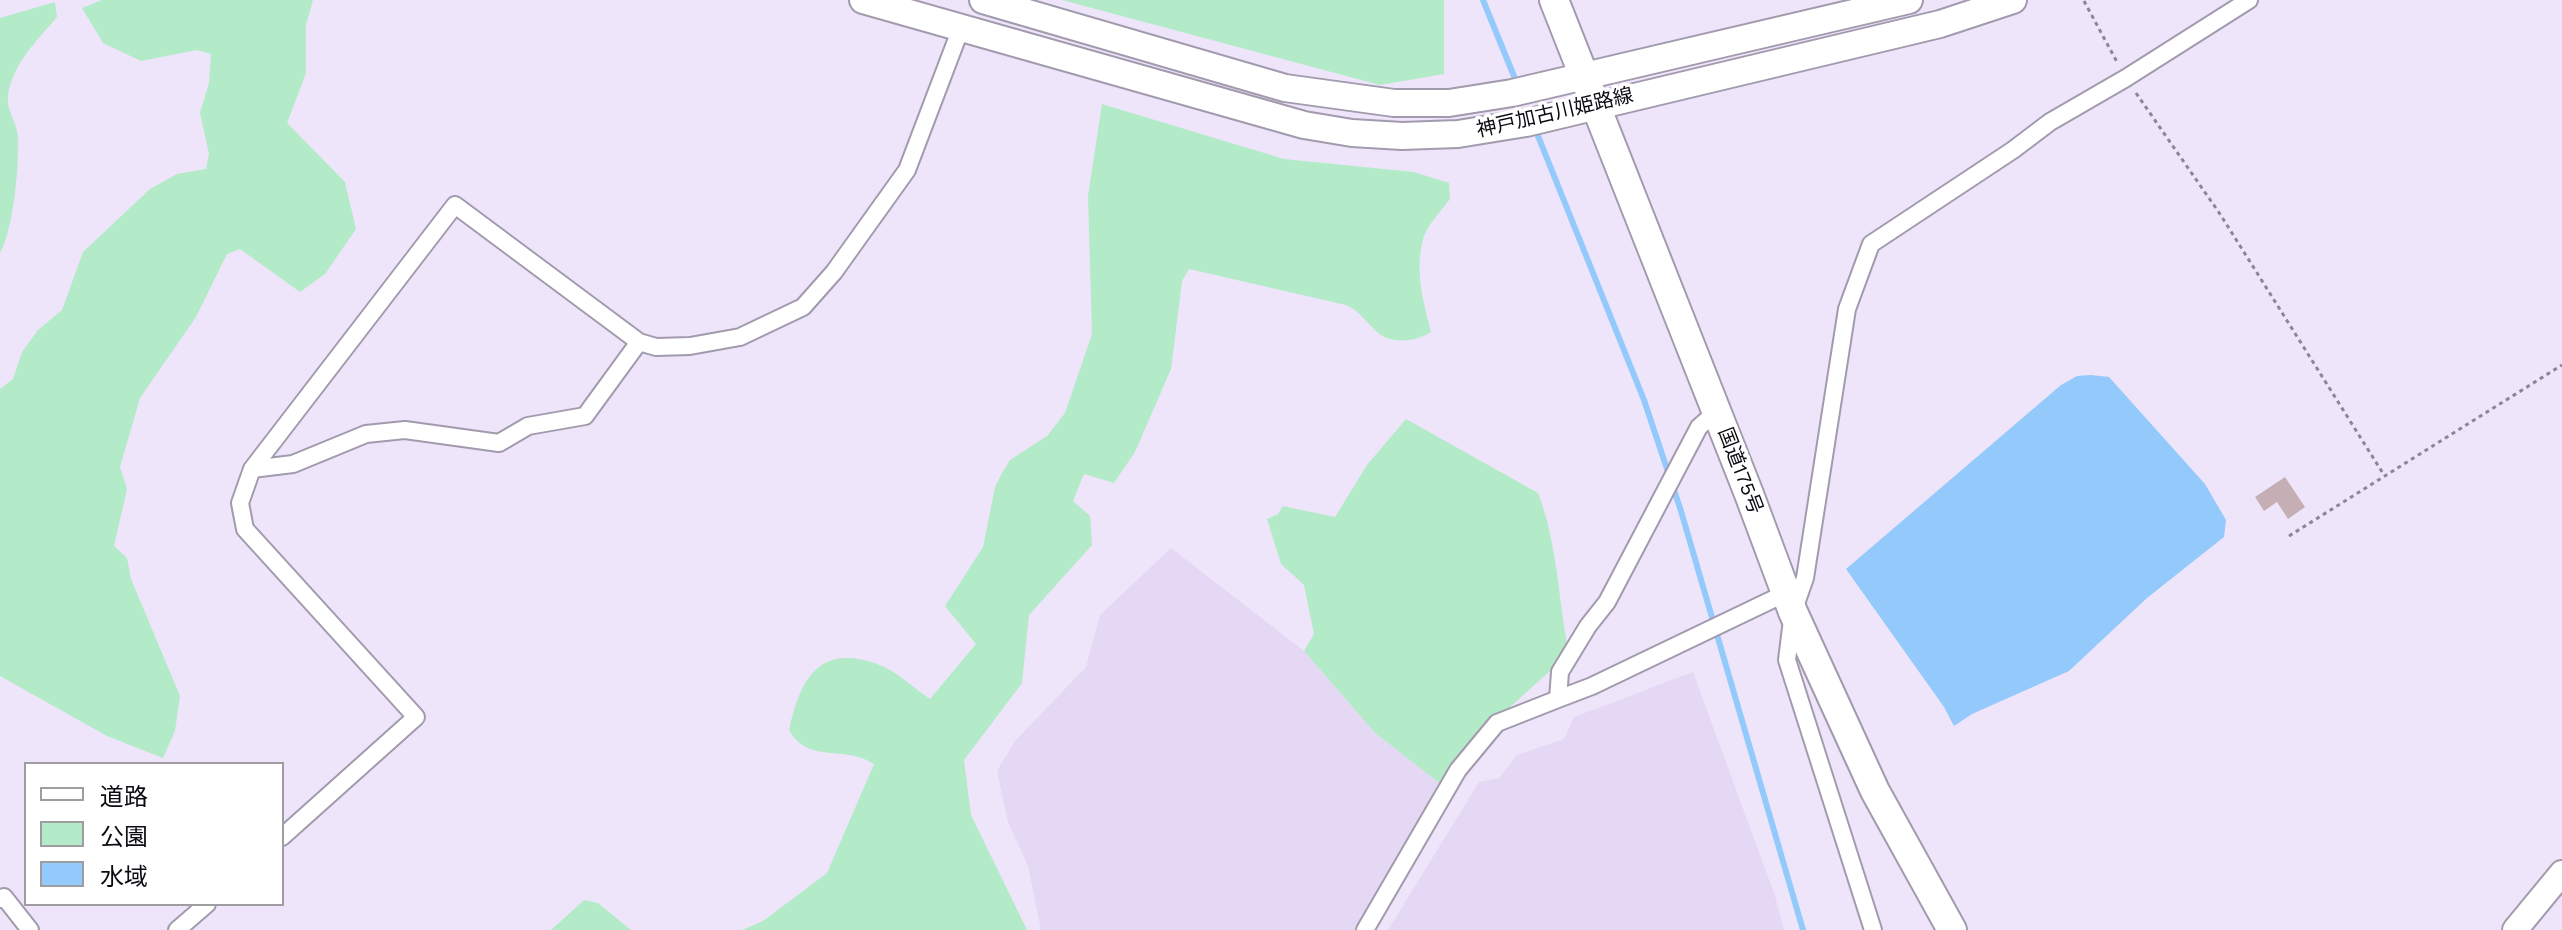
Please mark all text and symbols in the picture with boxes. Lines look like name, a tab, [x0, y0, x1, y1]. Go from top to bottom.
street label: 神戸加古川姫路線	[1474, 83, 1636, 143]
street label: 国道175号	[1713, 424, 1767, 518]
legend	[24, 762, 284, 906]
text: 道路	[100, 783, 148, 811]
text: 公園	[100, 823, 148, 851]
text: 水域	[100, 863, 148, 891]

